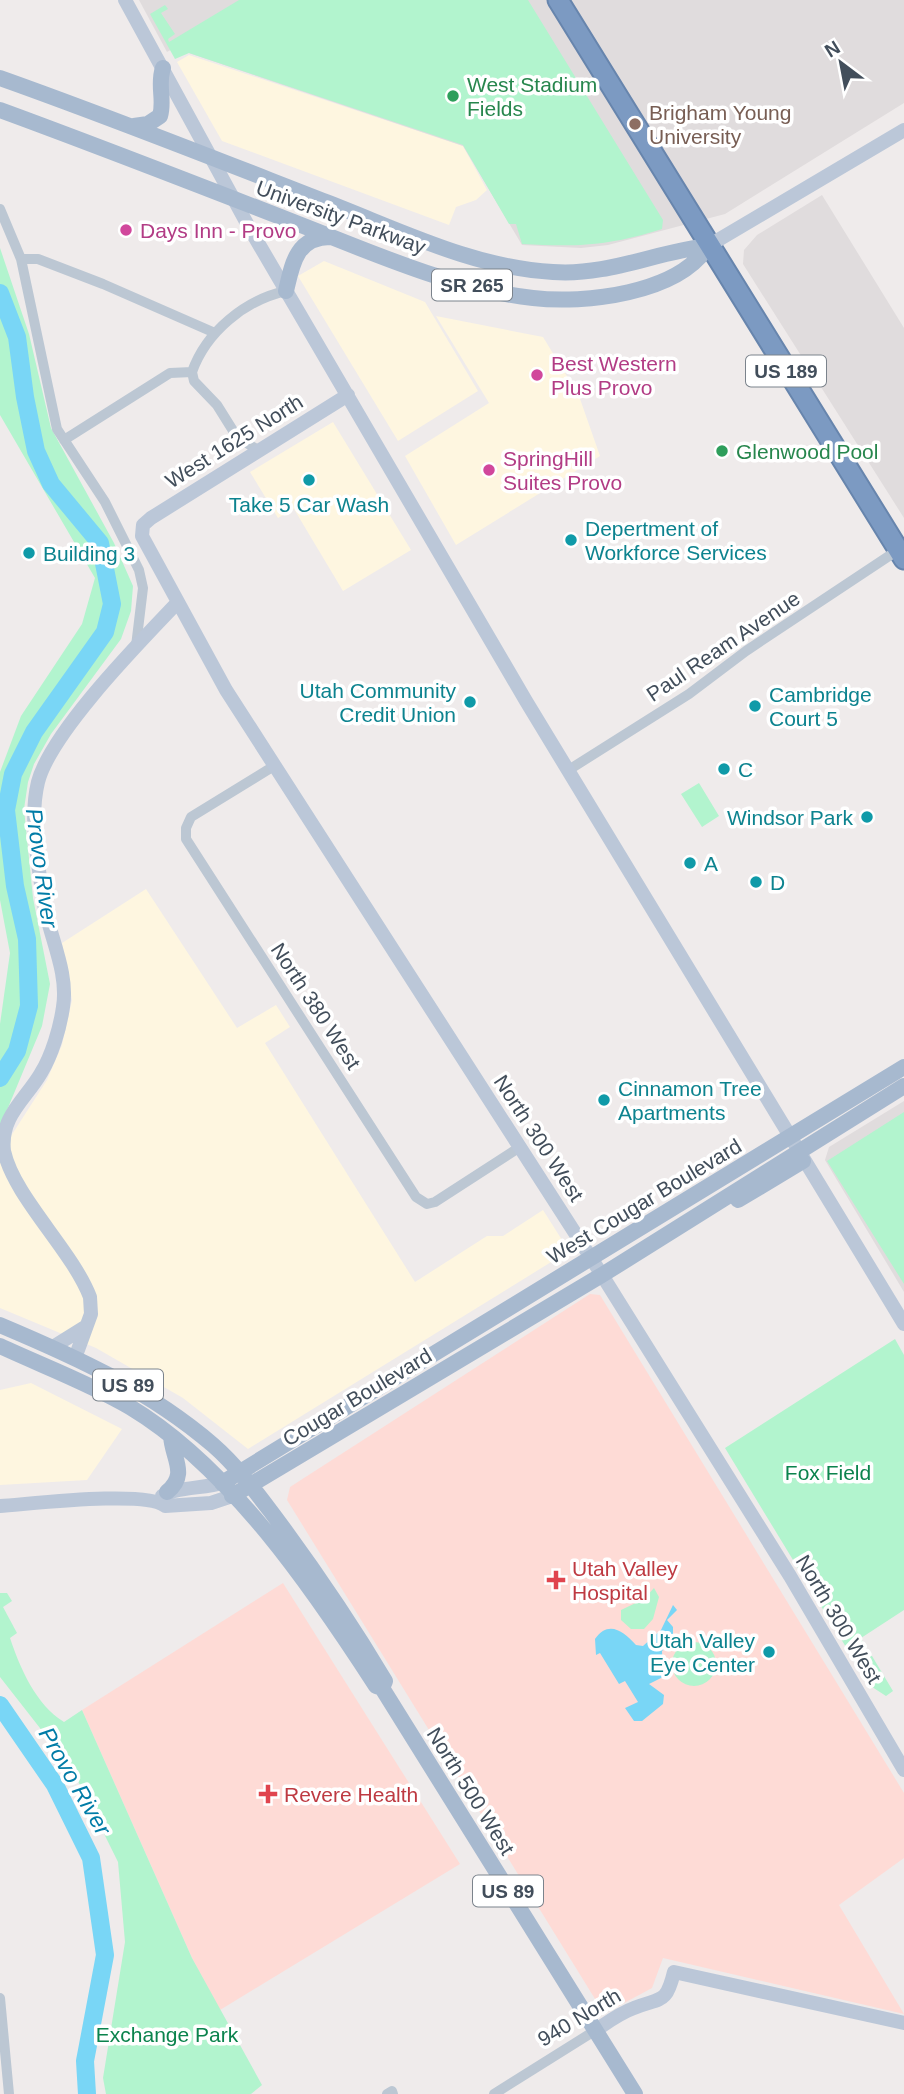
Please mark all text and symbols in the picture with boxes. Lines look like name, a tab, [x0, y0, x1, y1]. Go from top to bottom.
north arrow	[806, 28, 876, 98]
text: N	[821, 36, 844, 62]
place label: West Stadium Fields	[467, 73, 597, 120]
marker: West Stadium Fields	[445, 88, 461, 104]
place label: Brigham Young University	[649, 101, 791, 148]
marker: Brigham Young University	[627, 116, 643, 132]
street label: University Parkway	[253, 176, 429, 259]
place label: Days Inn - Provo	[140, 219, 296, 242]
marker: Days Inn - Provo	[118, 222, 134, 238]
road number: SR 265	[432, 270, 512, 300]
place label: Best Western Plus Provo	[551, 352, 677, 399]
road number: US 189	[746, 356, 826, 386]
marker: Best Western Plus Provo	[529, 367, 545, 383]
street label: West 1625 North	[161, 390, 307, 492]
place label: Glenwood Pool	[736, 440, 878, 463]
marker: Glenwood Pool	[714, 443, 730, 459]
place label: SpringHill Suites Provo	[503, 447, 622, 494]
marker: SpringHill Suites Provo	[481, 462, 497, 478]
marker: Take 5 Car Wash	[301, 472, 317, 488]
place label: Take 5 Car Wash	[229, 493, 389, 516]
place label: Depertment of Workforce Services	[585, 517, 767, 564]
marker: Depertment of Workforce Services	[563, 532, 579, 548]
place label: Building 3	[43, 542, 135, 565]
marker: Building 3	[21, 545, 37, 561]
street label: Paul Ream Avenue	[642, 586, 804, 706]
place label: Utah Community Credit Union	[300, 679, 456, 726]
place label: Cambridge Court 5	[769, 683, 872, 730]
marker: Utah Community Credit Union	[462, 694, 478, 710]
marker: Cambridge Court 5	[747, 698, 763, 714]
place label: C	[738, 758, 753, 781]
marker: C	[716, 761, 732, 777]
place label: Windsor Park	[727, 806, 853, 829]
water label: Provo River	[21, 807, 63, 931]
marker: Windsor Park	[859, 809, 875, 825]
place label: A	[704, 852, 718, 875]
marker: A	[682, 855, 698, 871]
place label: D	[770, 871, 785, 894]
marker: D	[748, 874, 764, 890]
street label: North 380 West	[267, 939, 365, 1073]
street label: North 300 West	[490, 1071, 588, 1205]
place label: Cinnamon Tree Apartments	[618, 1077, 762, 1124]
marker: Cinnamon Tree Apartments	[596, 1092, 612, 1108]
street label: West Cougar Boulevard	[543, 1134, 745, 1268]
street label: Cougar Boulevard	[279, 1344, 435, 1450]
road number: US 89	[93, 1370, 163, 1400]
park label: Fox Field	[785, 1461, 871, 1484]
street label: North 300 West	[792, 1551, 886, 1687]
place label: Utah Valley Hospital	[572, 1557, 678, 1604]
marker: Utah Valley Hospital	[546, 1570, 566, 1590]
place label: Utah Valley Eye Center	[649, 1629, 755, 1676]
marker: Utah Valley Eye Center	[761, 1644, 777, 1660]
water label: Provo River	[34, 1722, 117, 1841]
street label: North 500 West	[423, 1723, 519, 1859]
place label: Revere Health	[284, 1783, 418, 1806]
marker: Revere Health	[258, 1784, 278, 1804]
road number: US 89	[473, 1876, 543, 1907]
street label: 940 North	[534, 1983, 624, 2051]
park label: Exchange Park	[96, 2023, 239, 2046]

